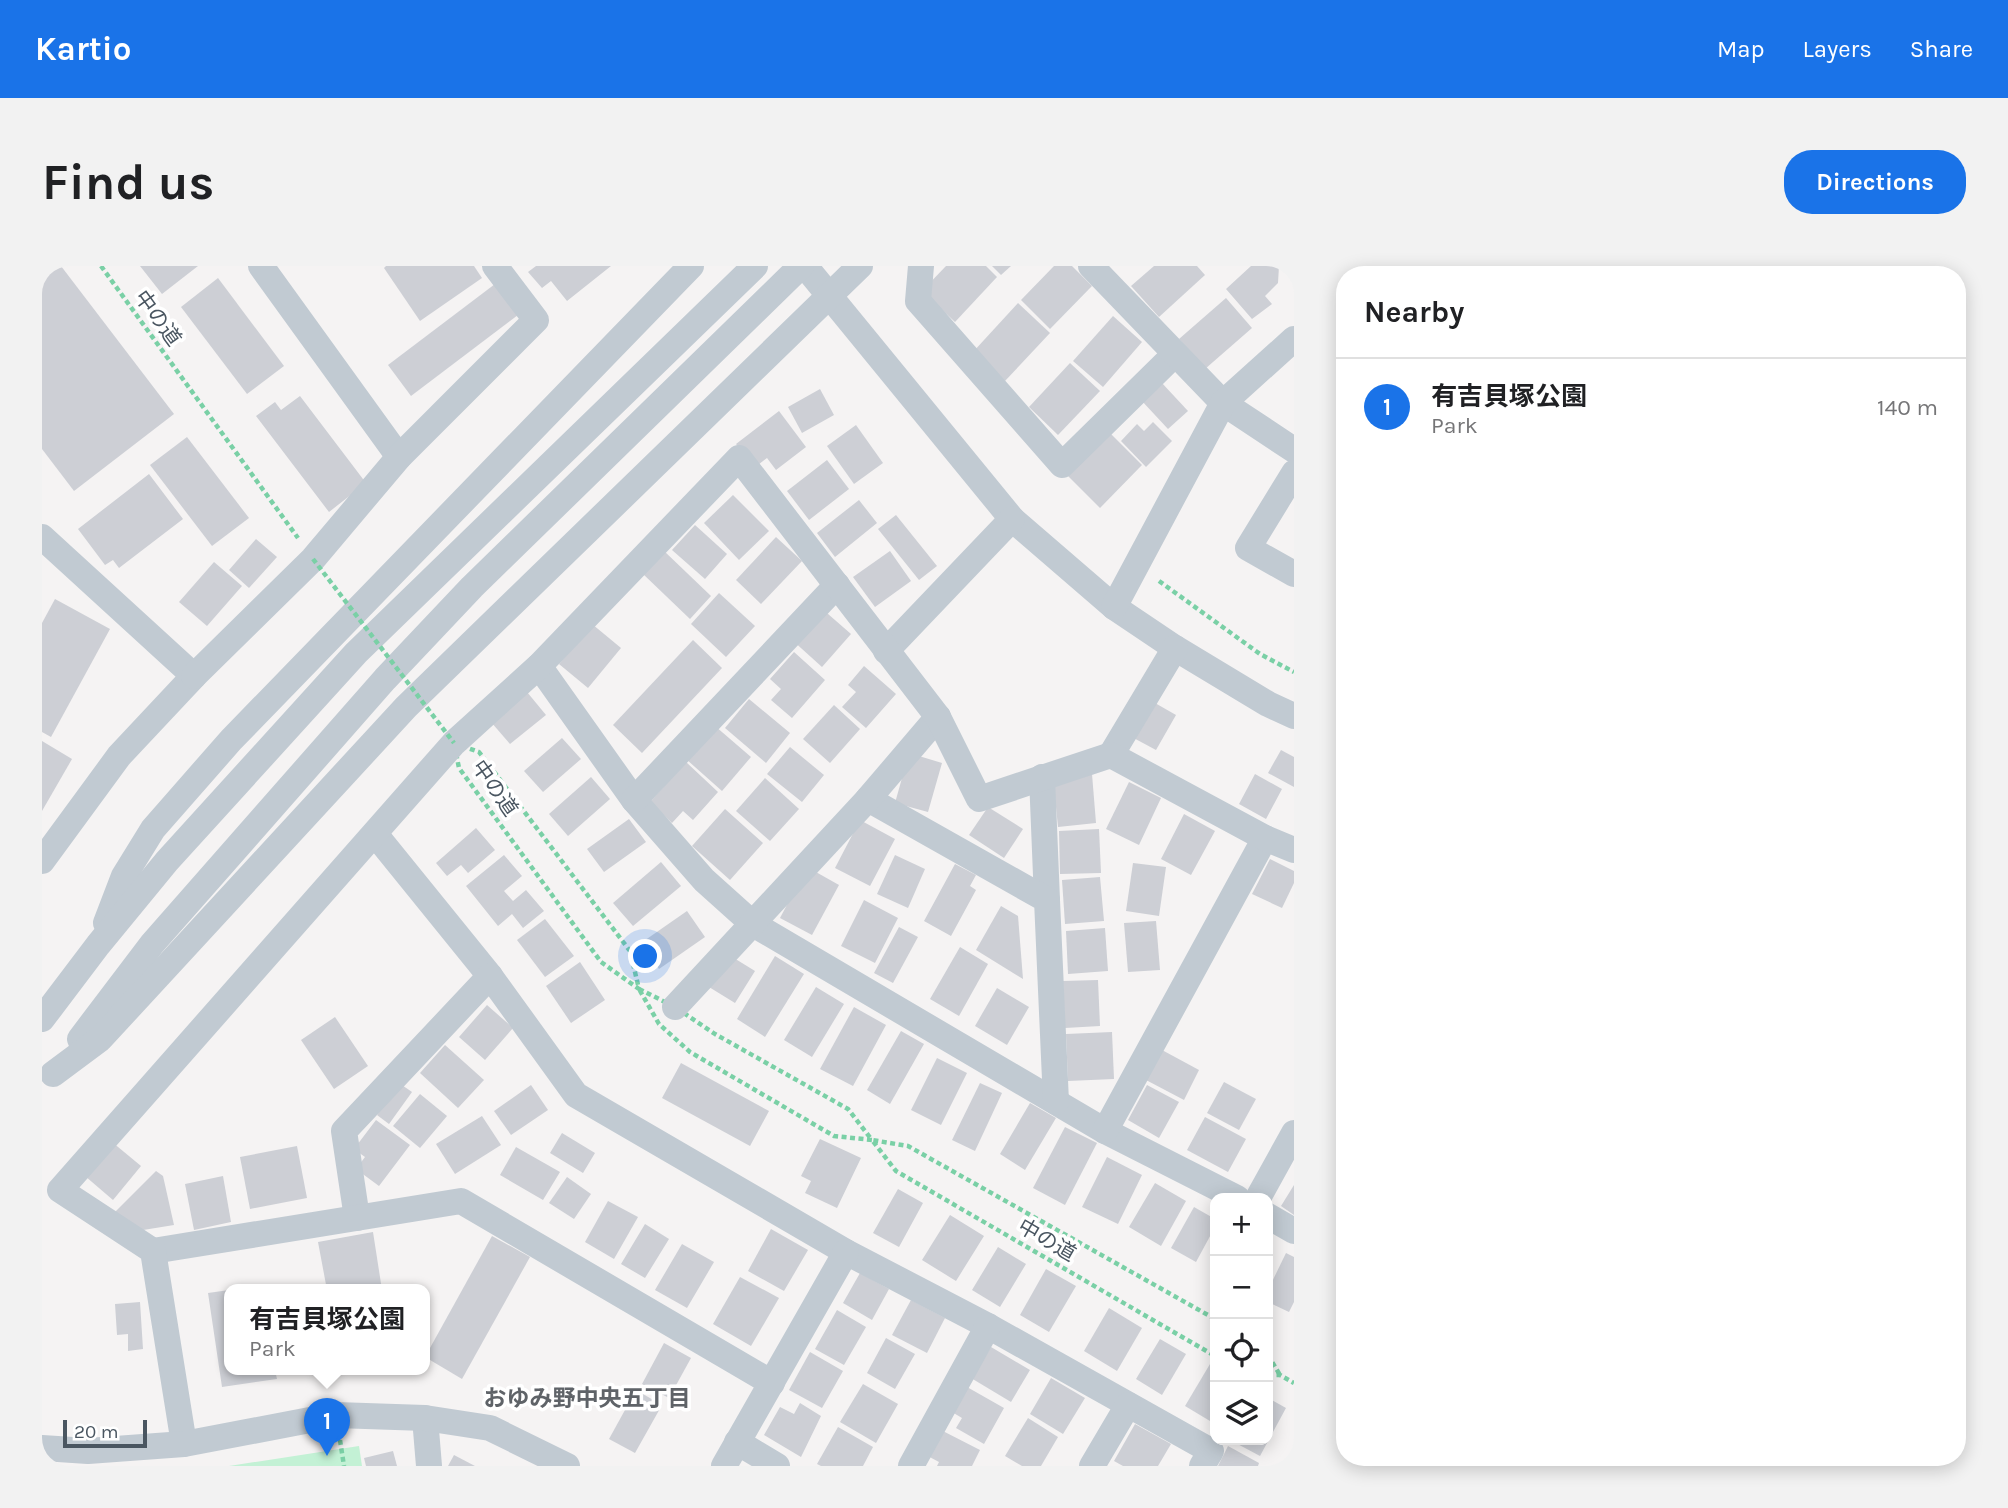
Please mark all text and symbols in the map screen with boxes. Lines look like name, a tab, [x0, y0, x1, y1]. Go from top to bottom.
text: Kartio	[35, 30, 131, 68]
text: Map	[1717, 35, 1765, 63]
text: Layers	[1803, 35, 1872, 63]
text: Share	[1910, 35, 1973, 63]
button: Directions	[1784, 150, 1966, 214]
text: Find us	[42, 154, 214, 211]
street label: 中の道	[130, 285, 186, 351]
text: Nearby	[1364, 294, 1464, 330]
text: 有吉貝塚公園	[1431, 381, 1587, 412]
text: 1	[1383, 394, 1391, 421]
text: 140 m	[1877, 394, 1938, 421]
text: Park	[1431, 412, 1478, 439]
street label: 中の道	[467, 755, 523, 821]
your location	[628, 939, 662, 973]
map controls	[1210, 1193, 1273, 1445]
button: +	[1210, 1193, 1273, 1256]
street label: 中の道	[1014, 1214, 1080, 1266]
button: −	[1210, 1256, 1273, 1319]
popup	[224, 1284, 430, 1375]
text: 有吉貝塚公園	[249, 1304, 405, 1335]
button: locate	[1210, 1319, 1273, 1382]
text: Park	[249, 1335, 296, 1362]
button: layers	[1210, 1382, 1273, 1445]
district label: おゆみ野中央五丁目	[484, 1385, 691, 1412]
pin: 1	[304, 1398, 350, 1456]
scale bar	[63, 1417, 147, 1449]
text: 20 m	[74, 1421, 119, 1443]

